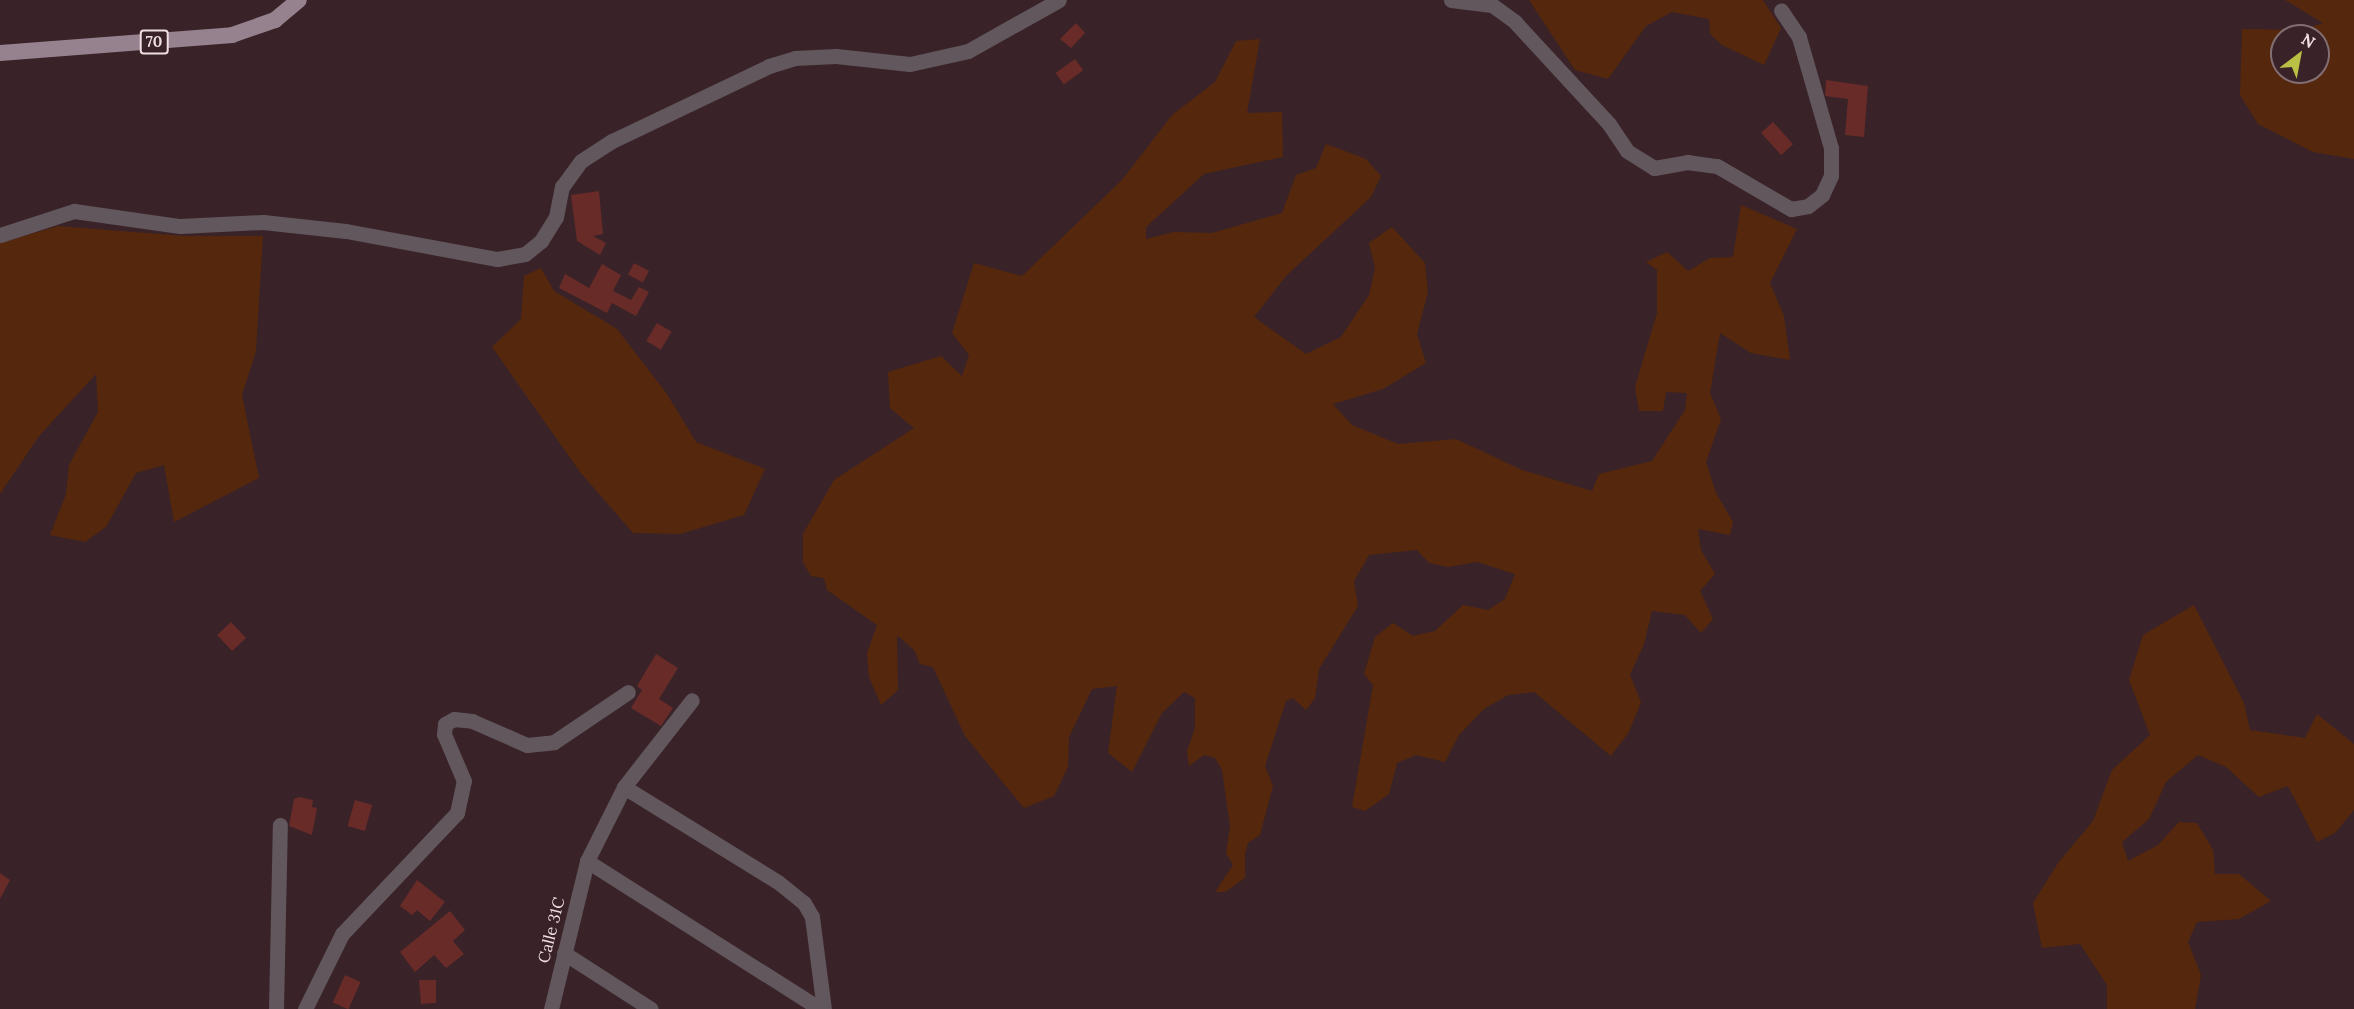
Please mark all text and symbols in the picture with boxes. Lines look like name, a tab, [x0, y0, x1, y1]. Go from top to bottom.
north arrow	[2270, 24, 2330, 84]
text: N	[2298, 29, 2319, 52]
road number: 70	[139, 30, 169, 54]
street label: Calle 31C	[534, 895, 568, 965]

